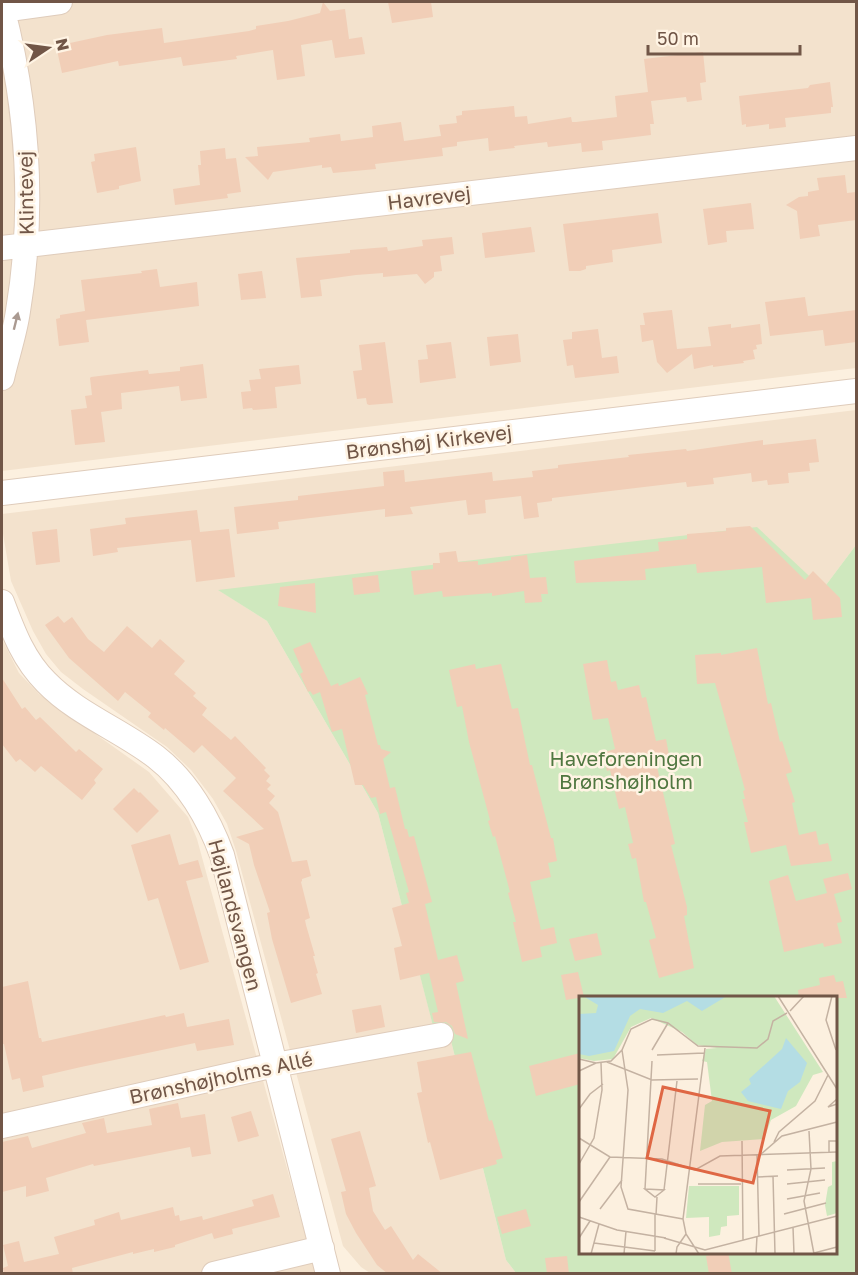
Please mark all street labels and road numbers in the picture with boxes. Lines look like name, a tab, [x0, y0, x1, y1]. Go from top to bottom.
street label: Klintevej	[12, 151, 38, 235]
street label: Havrevej	[386, 180, 472, 214]
street label: Brønshøj Kirkevej	[344, 419, 513, 463]
street label: Højlandsvangen	[204, 836, 268, 993]
street label: Brønshøjholms Allé	[127, 1046, 315, 1108]

